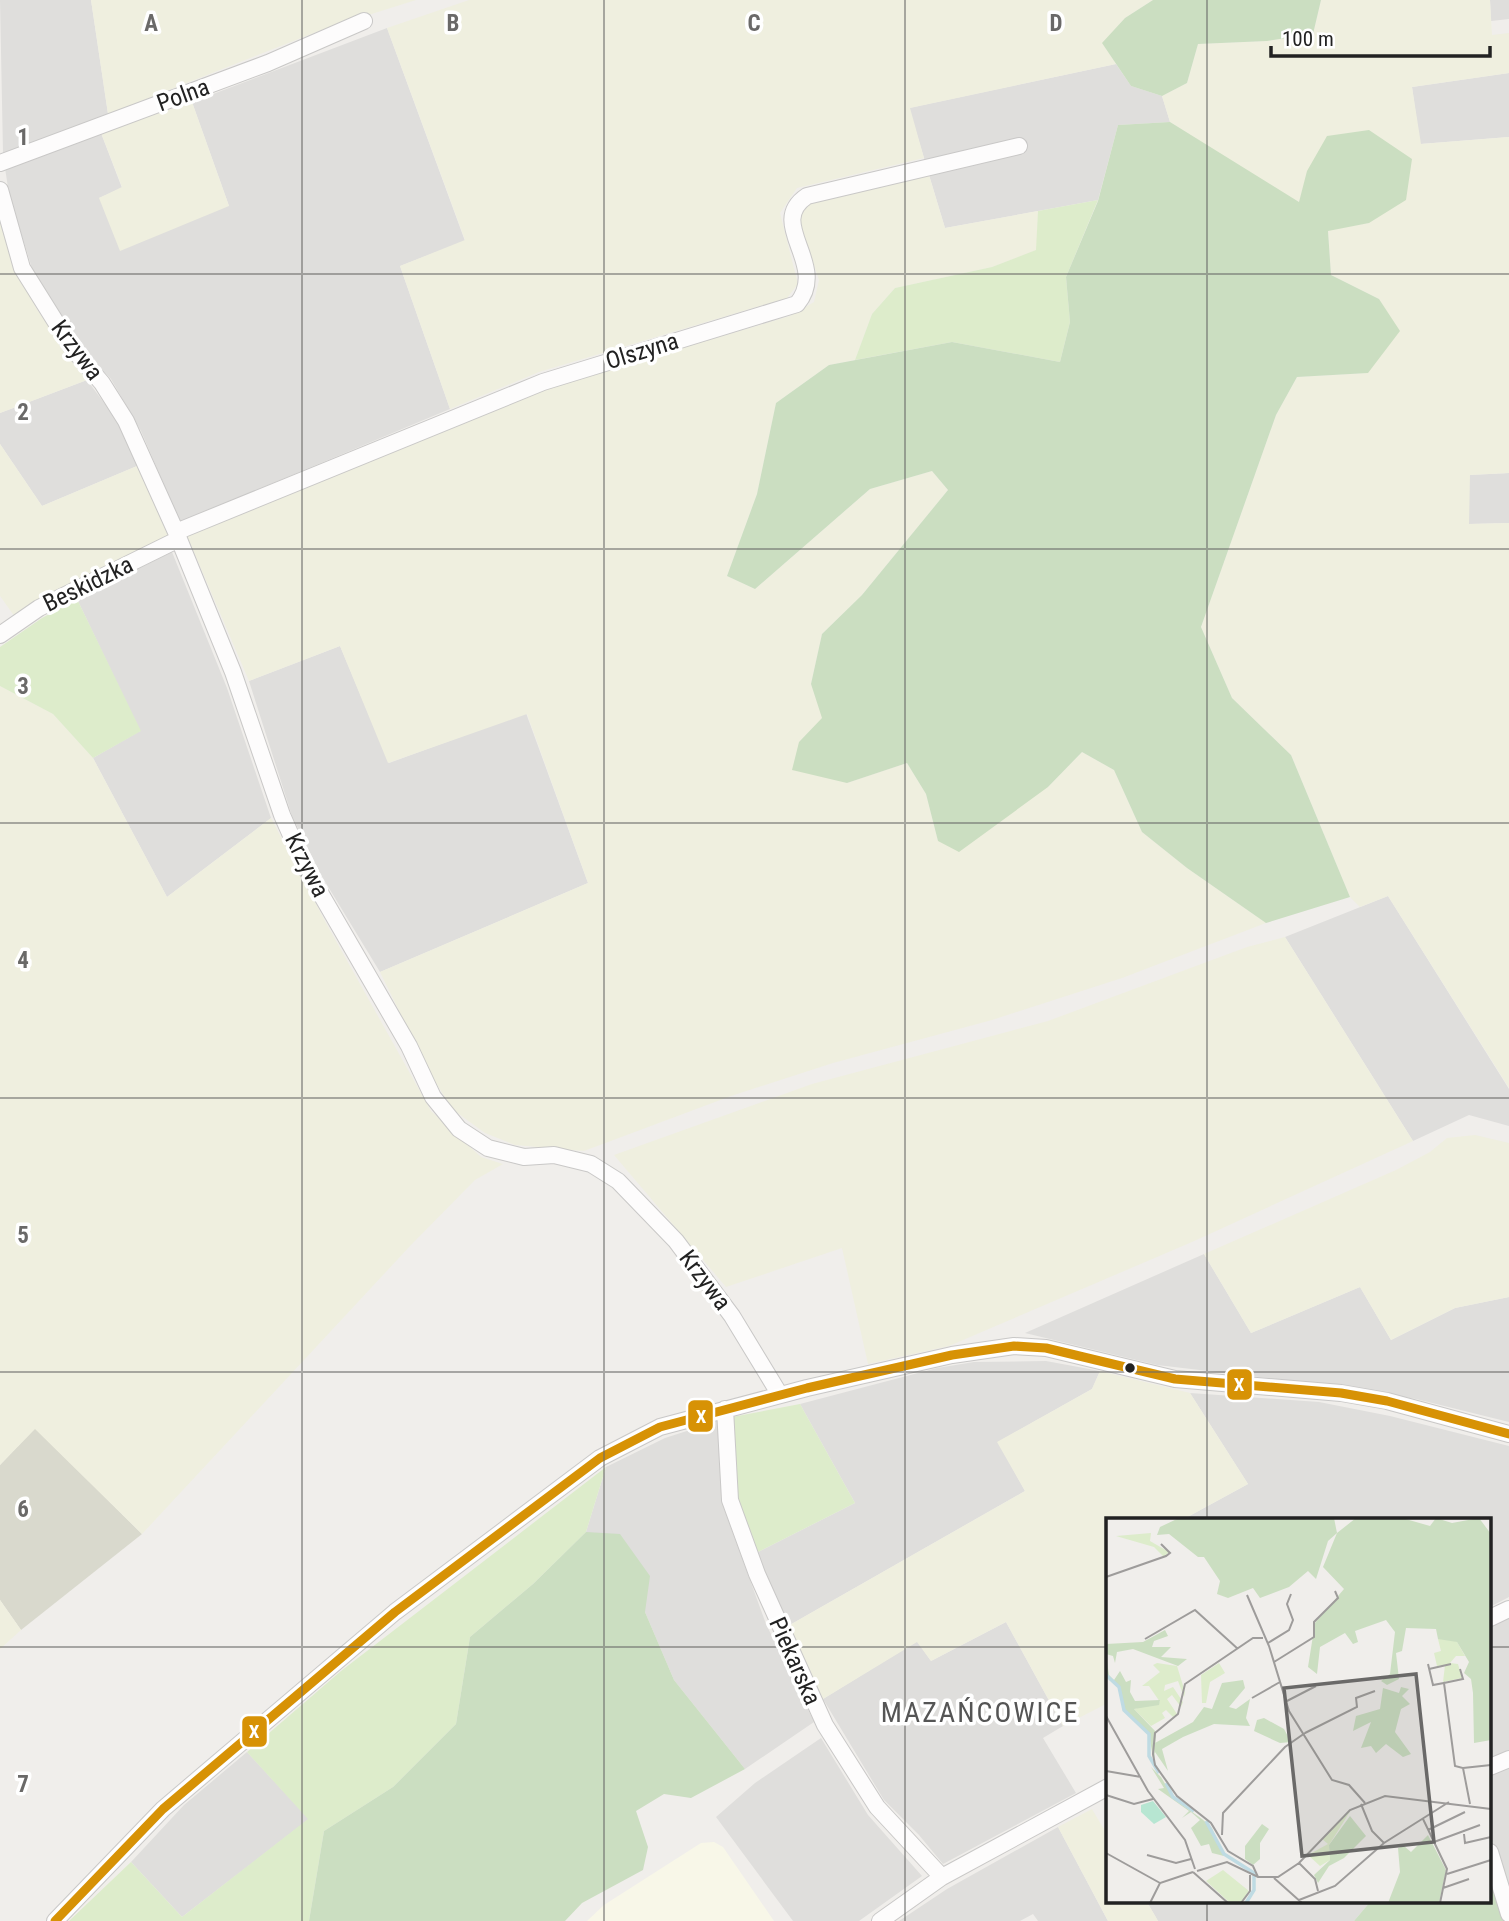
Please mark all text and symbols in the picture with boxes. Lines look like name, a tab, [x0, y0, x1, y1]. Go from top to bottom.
text: A	[144, 10, 158, 37]
text: B	[447, 10, 459, 37]
text: C	[747, 10, 761, 37]
text: D	[1050, 10, 1063, 37]
scale bar	[1271, 14, 1490, 58]
text: 100 m	[1282, 27, 1334, 51]
street label: Polna	[153, 73, 213, 117]
text: 1	[17, 124, 29, 151]
street label: Krzywa	[45, 314, 109, 386]
street label: Olszyna	[602, 327, 682, 375]
text: 2	[17, 399, 29, 426]
street label: Beskidzka	[39, 550, 137, 618]
text: 3	[17, 673, 29, 700]
street label: Krzywa	[279, 828, 335, 902]
text: 4	[17, 947, 29, 974]
text: 5	[17, 1222, 29, 1249]
street label: Krzywa	[673, 1244, 737, 1316]
unlabelled marker	[1123, 1361, 1137, 1375]
line badge: X	[1226, 1368, 1253, 1401]
text: X	[1234, 1373, 1245, 1396]
line badge: X	[687, 1399, 714, 1433]
text: X	[696, 1405, 707, 1428]
text: 6	[17, 1496, 29, 1523]
inset map	[1106, 1518, 1492, 1904]
street label: Piekarska	[763, 1613, 827, 1709]
district label: MAZAŃCOWICE	[881, 1696, 1079, 1729]
line badge: X	[241, 1715, 268, 1748]
text: X	[249, 1720, 260, 1743]
text: 7	[17, 1771, 29, 1798]

